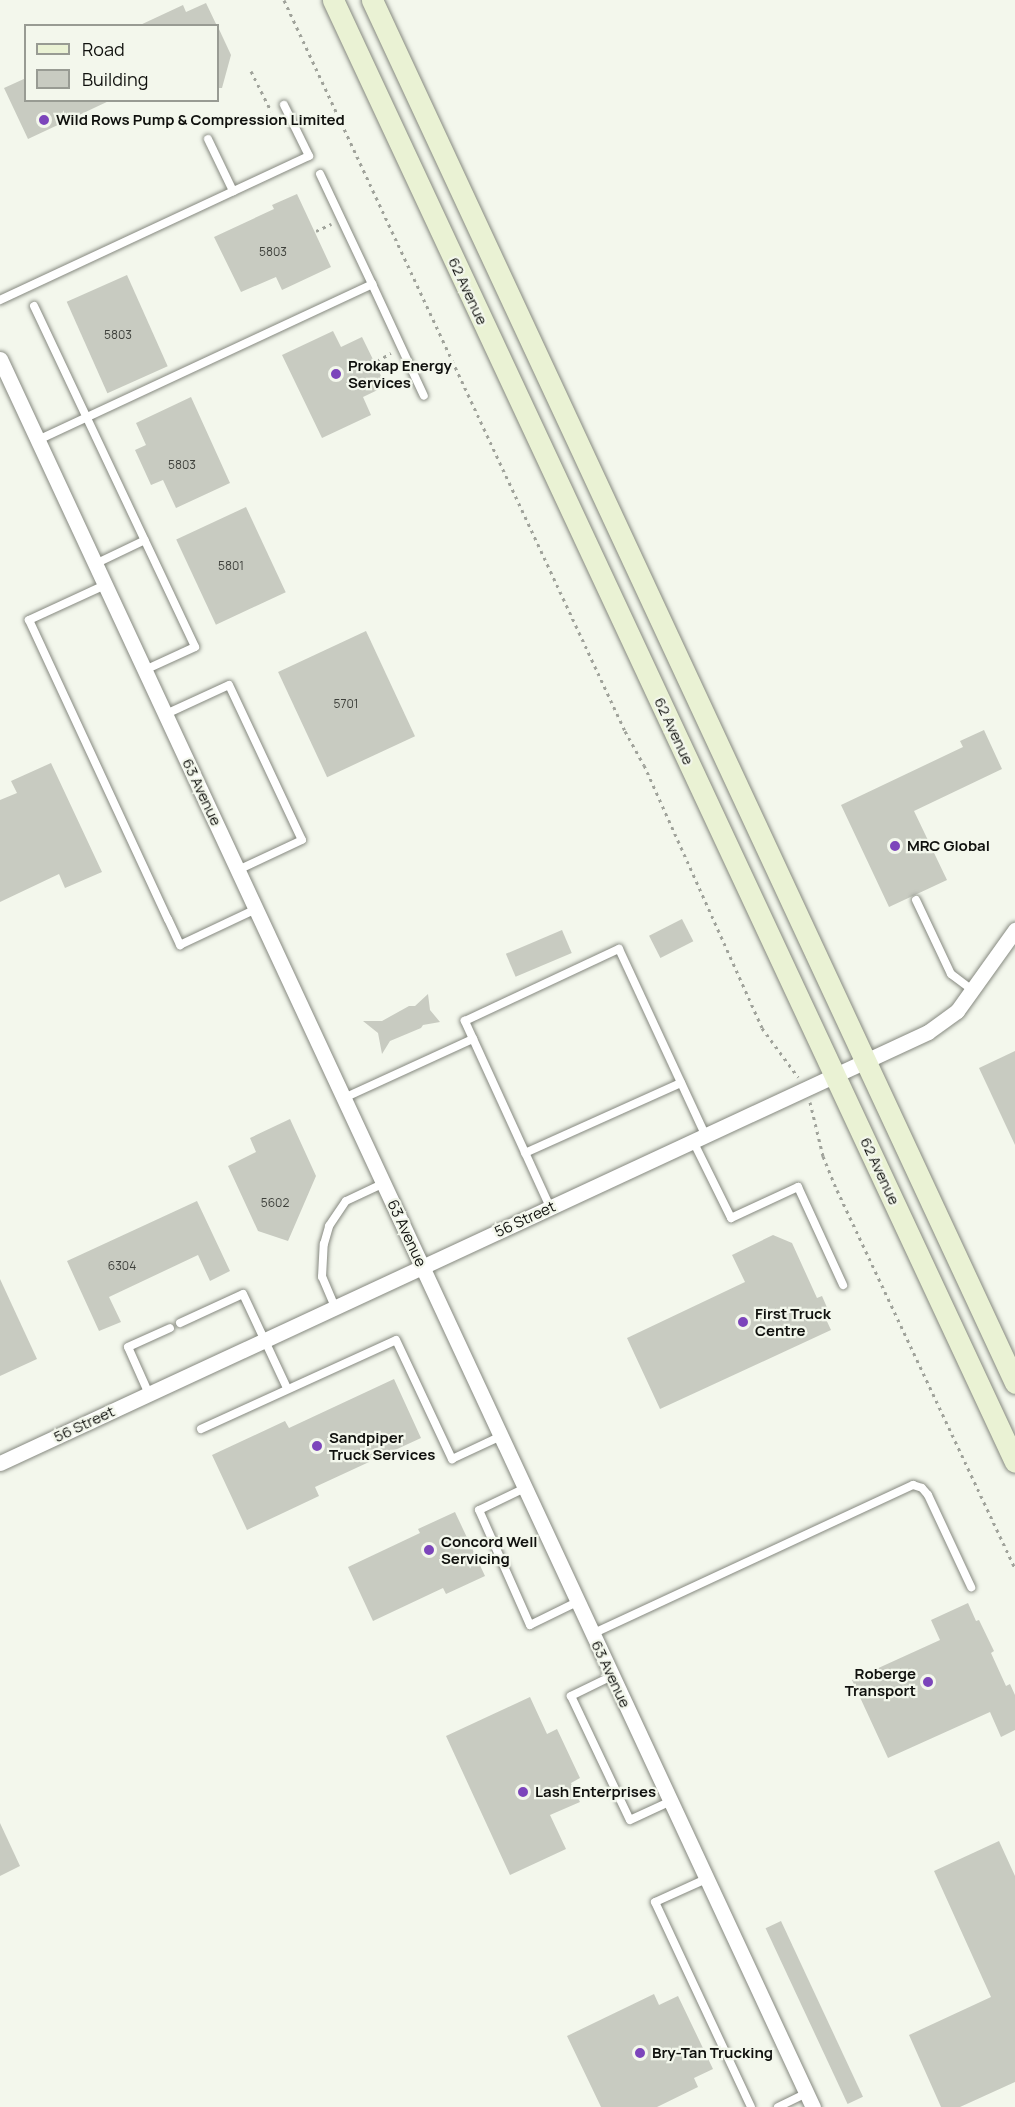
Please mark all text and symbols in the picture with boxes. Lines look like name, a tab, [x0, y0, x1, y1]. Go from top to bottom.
legend	[24, 24, 219, 102]
text: Road	[82, 37, 125, 61]
text: Building	[82, 67, 148, 91]
place label: Wild Rows Pump & Compression Limited	[56, 111, 345, 129]
marker: Wild Rows Pump & Compression Limited	[37, 113, 51, 127]
house number: 5803	[259, 245, 287, 259]
street label: 62 Avenue	[445, 254, 491, 328]
house number: 5803	[104, 328, 132, 342]
place label: Prokap Energy Services	[348, 356, 452, 391]
marker: Prokap Energy Services	[329, 367, 343, 381]
house number: 5803	[168, 458, 196, 472]
house number: 5801	[218, 559, 244, 573]
street label: 62 Avenue	[651, 694, 697, 768]
house number: 5701	[334, 697, 358, 711]
street label: 63 Avenue	[179, 756, 225, 828]
place label: MRC Global	[907, 837, 990, 855]
marker: MRC Global	[888, 839, 902, 853]
street label: 62 Avenue	[857, 1134, 903, 1208]
house number: 5602	[261, 1196, 289, 1210]
street label: 63 Avenue	[384, 1197, 430, 1269]
street label: 56 Street	[492, 1197, 558, 1241]
house number: 6304	[108, 1259, 136, 1273]
place label: First Truck Centre	[755, 1304, 831, 1339]
marker: First Truck Centre	[736, 1315, 750, 1329]
street label: 56 Street	[51, 1402, 117, 1446]
place label: Sandpiper Truck Services	[329, 1428, 435, 1463]
marker: Sandpiper Truck Services	[310, 1439, 324, 1453]
place label: Concord Well Servicing	[441, 1532, 538, 1567]
marker: Concord Well Servicing	[422, 1543, 436, 1557]
street label: 63 Avenue	[588, 1638, 634, 1710]
place label: Roberge Transport	[845, 1664, 916, 1699]
marker: Roberge Transport	[921, 1675, 935, 1689]
place label: Lash Enterprises	[535, 1783, 656, 1801]
marker: Lash Enterprises	[516, 1785, 530, 1799]
place label: Bry-Tan Trucking	[652, 2044, 773, 2062]
marker: Bry-Tan Trucking	[633, 2046, 647, 2060]

